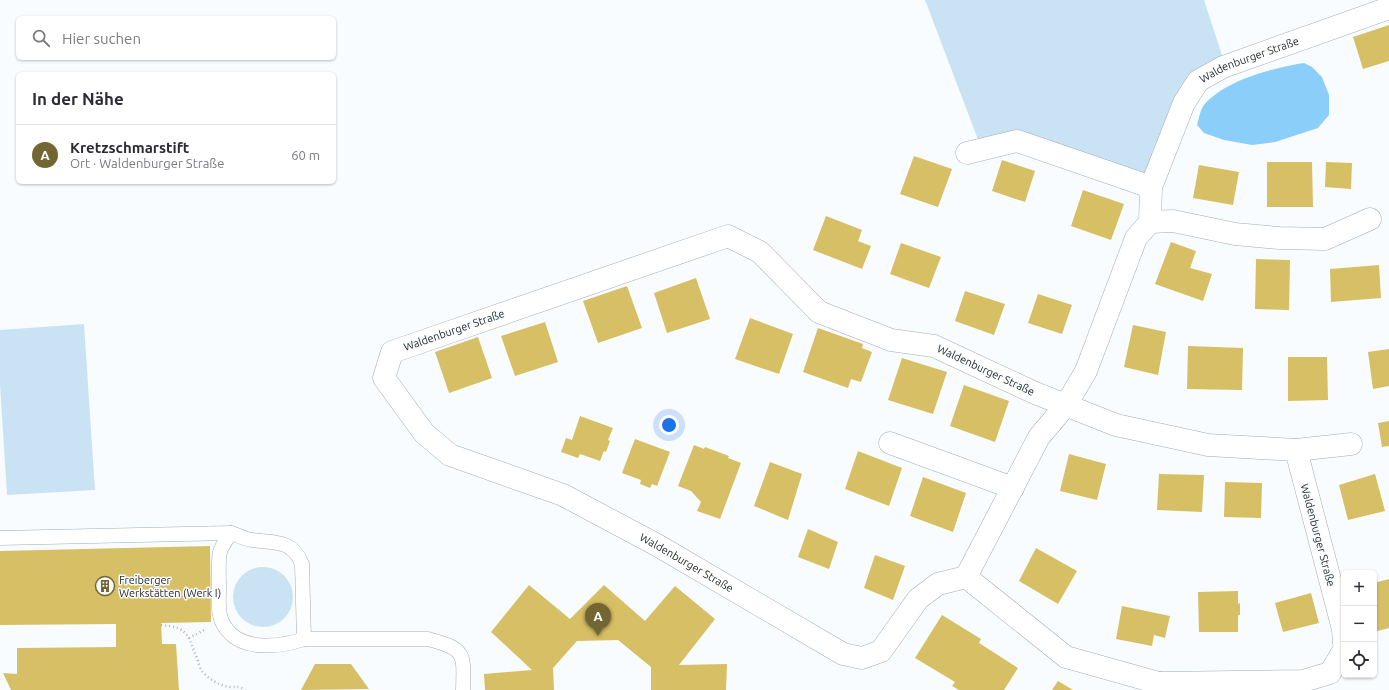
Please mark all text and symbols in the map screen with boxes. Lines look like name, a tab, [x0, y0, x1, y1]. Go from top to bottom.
search box	[16, 16, 336, 60]
icon: search	[30, 27, 52, 49]
text: Hier suchen	[62, 30, 141, 47]
street label: Waldenburger Straße	[1197, 35, 1300, 85]
text: In der Nähe	[32, 89, 124, 108]
text: Kretzschmarstift	[70, 139, 189, 156]
text: A	[40, 148, 50, 162]
text: 60 m	[291, 148, 320, 162]
text: Ort · Waldenburger Straße	[70, 156, 224, 170]
street label: Waldenburger Straße	[402, 307, 506, 353]
street label: Waldenburger Straße	[936, 342, 1036, 398]
your location	[659, 415, 679, 435]
street label: Waldenburger Straße	[1299, 482, 1337, 588]
street label: Waldenburger Straße	[638, 531, 735, 594]
map controls	[1341, 570, 1377, 678]
button: +	[1341, 570, 1377, 606]
place label: Freiberger Werkstätten (Werk I)	[119, 574, 221, 600]
building icon: Freiberger Werkstätten (Werk I)	[94, 575, 116, 597]
pin: A	[585, 603, 611, 636]
button: −	[1341, 606, 1377, 642]
button: locate	[1341, 642, 1377, 678]

